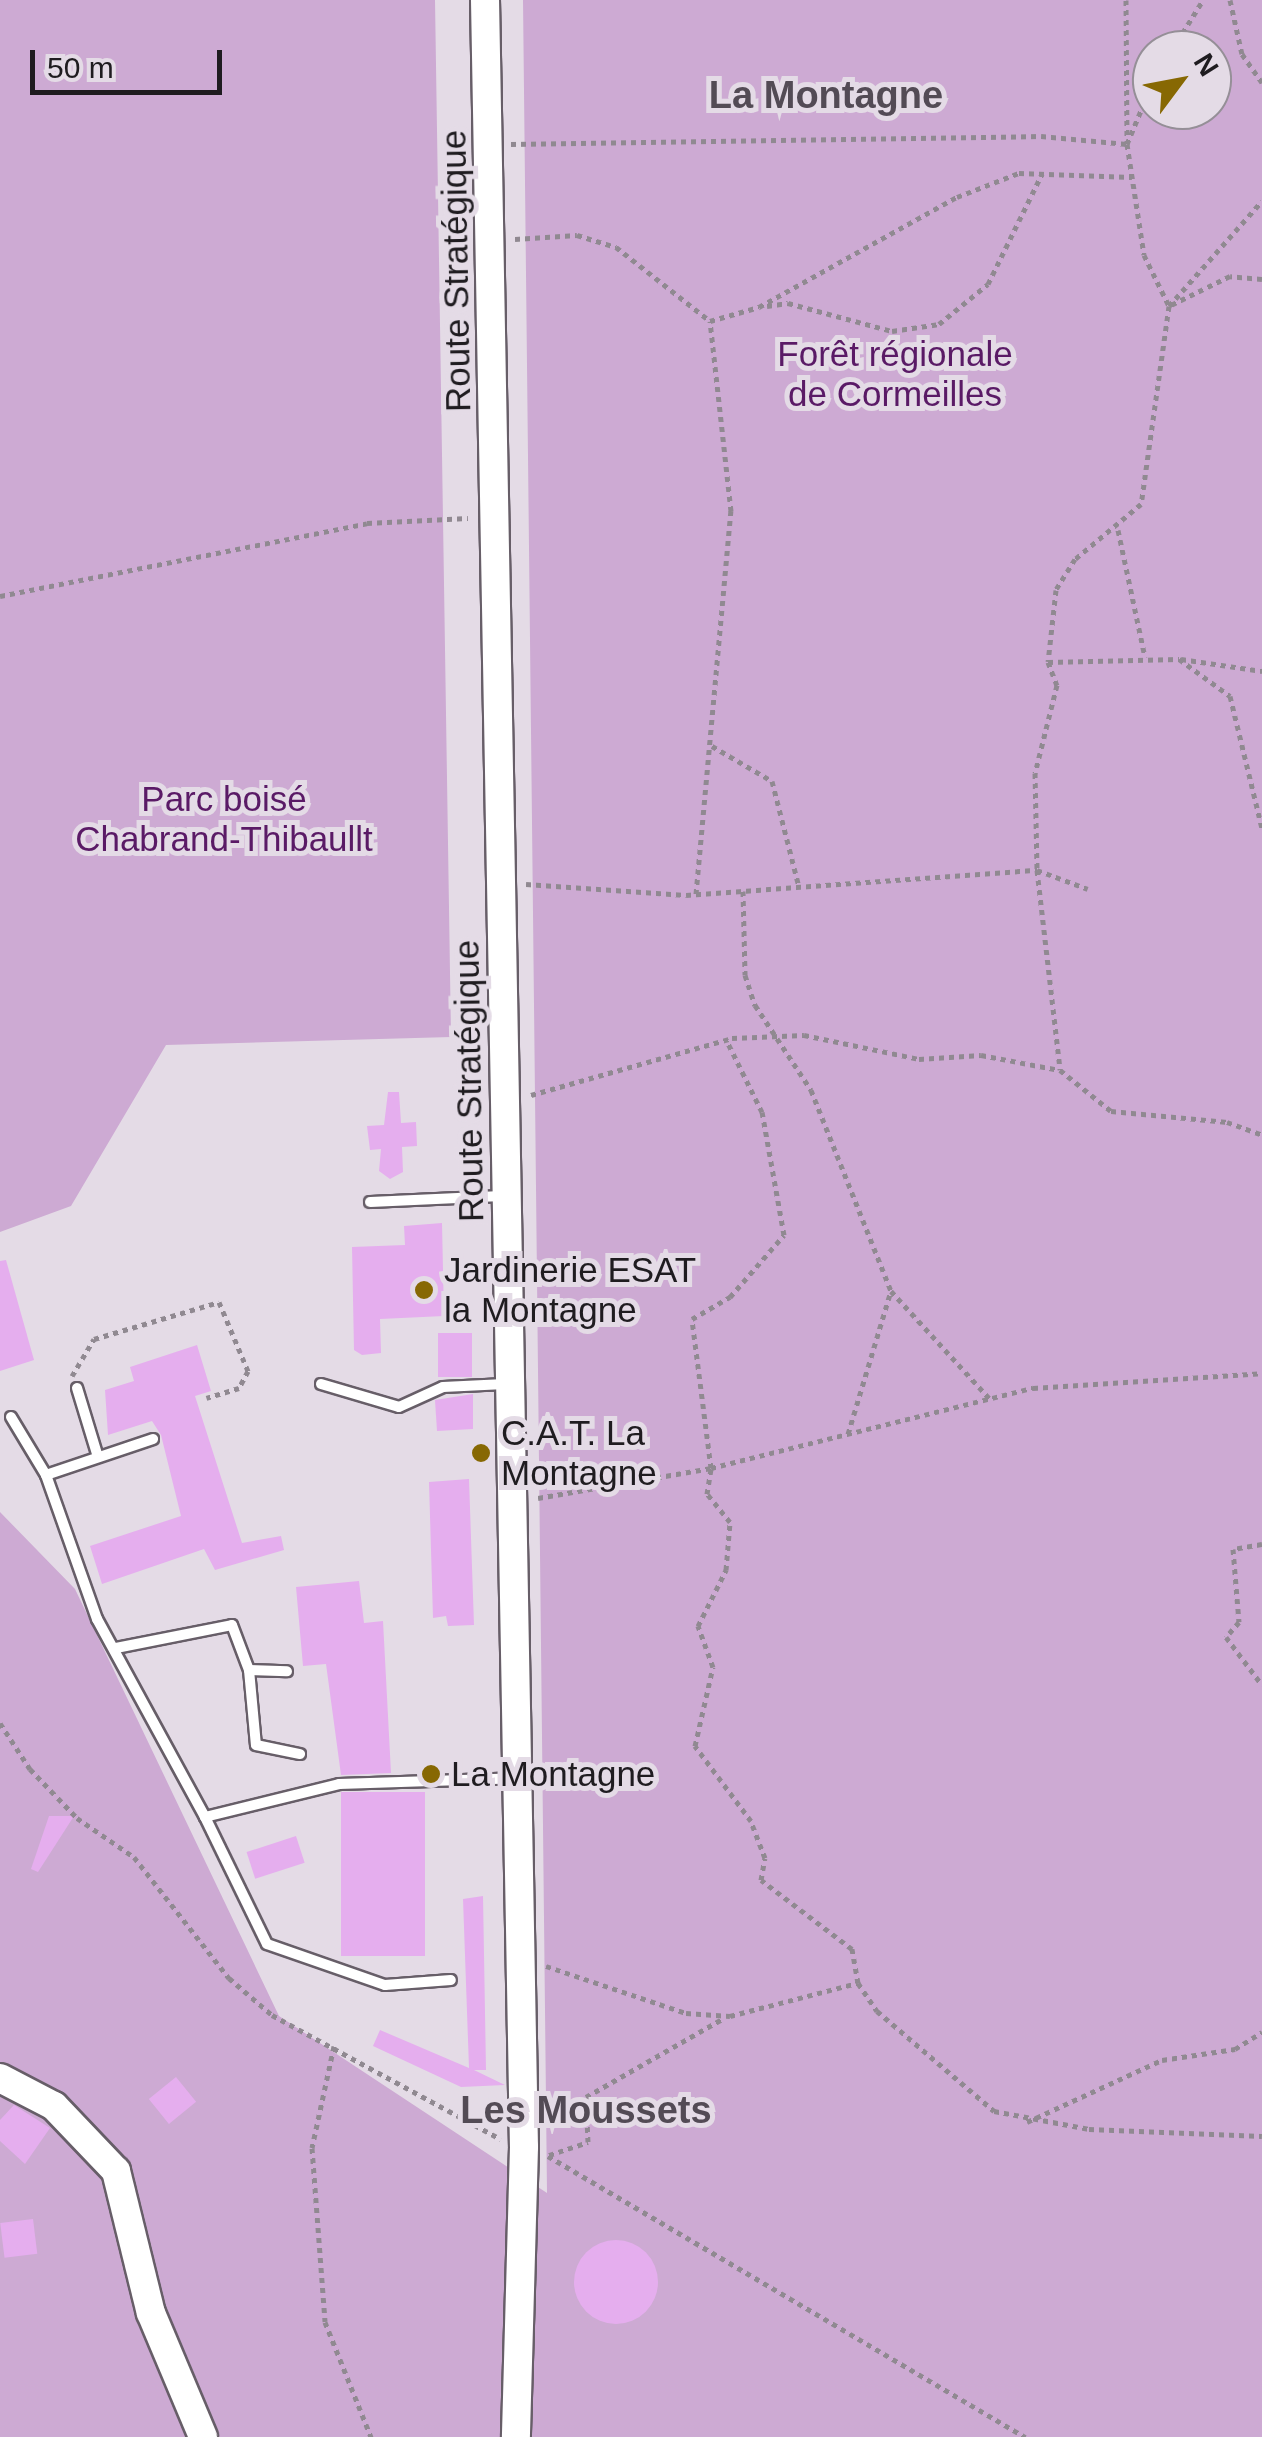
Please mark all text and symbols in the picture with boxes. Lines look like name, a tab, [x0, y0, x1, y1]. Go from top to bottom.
scale bar	[35, 30, 228, 92]
north arrow	[1132, 30, 1232, 130]
text: N	[1188, 48, 1225, 82]
text: 50 m	[47, 51, 114, 84]
district label: La Montagne	[709, 73, 943, 119]
street label: Route Stratégique	[433, 130, 479, 412]
park label: Forêt régionale de Cormeilles	[777, 333, 1013, 415]
park label: Parc boisé Chabrand-Thibaullt	[75, 778, 373, 860]
street label: Route Stratégique	[446, 940, 492, 1222]
place label: Jardinerie ESAT la Montagne	[444, 1249, 696, 1331]
marker: Jardinerie ESAT la Montagne	[413, 1279, 435, 1301]
place label: C.A.T. La Montagne	[501, 1412, 657, 1494]
marker: C.A.T. La Montagne	[470, 1442, 492, 1464]
place label: La Montagne	[451, 1753, 655, 1795]
marker: La Montagne	[420, 1763, 442, 1785]
district label: Les Moussets	[460, 2088, 712, 2134]

